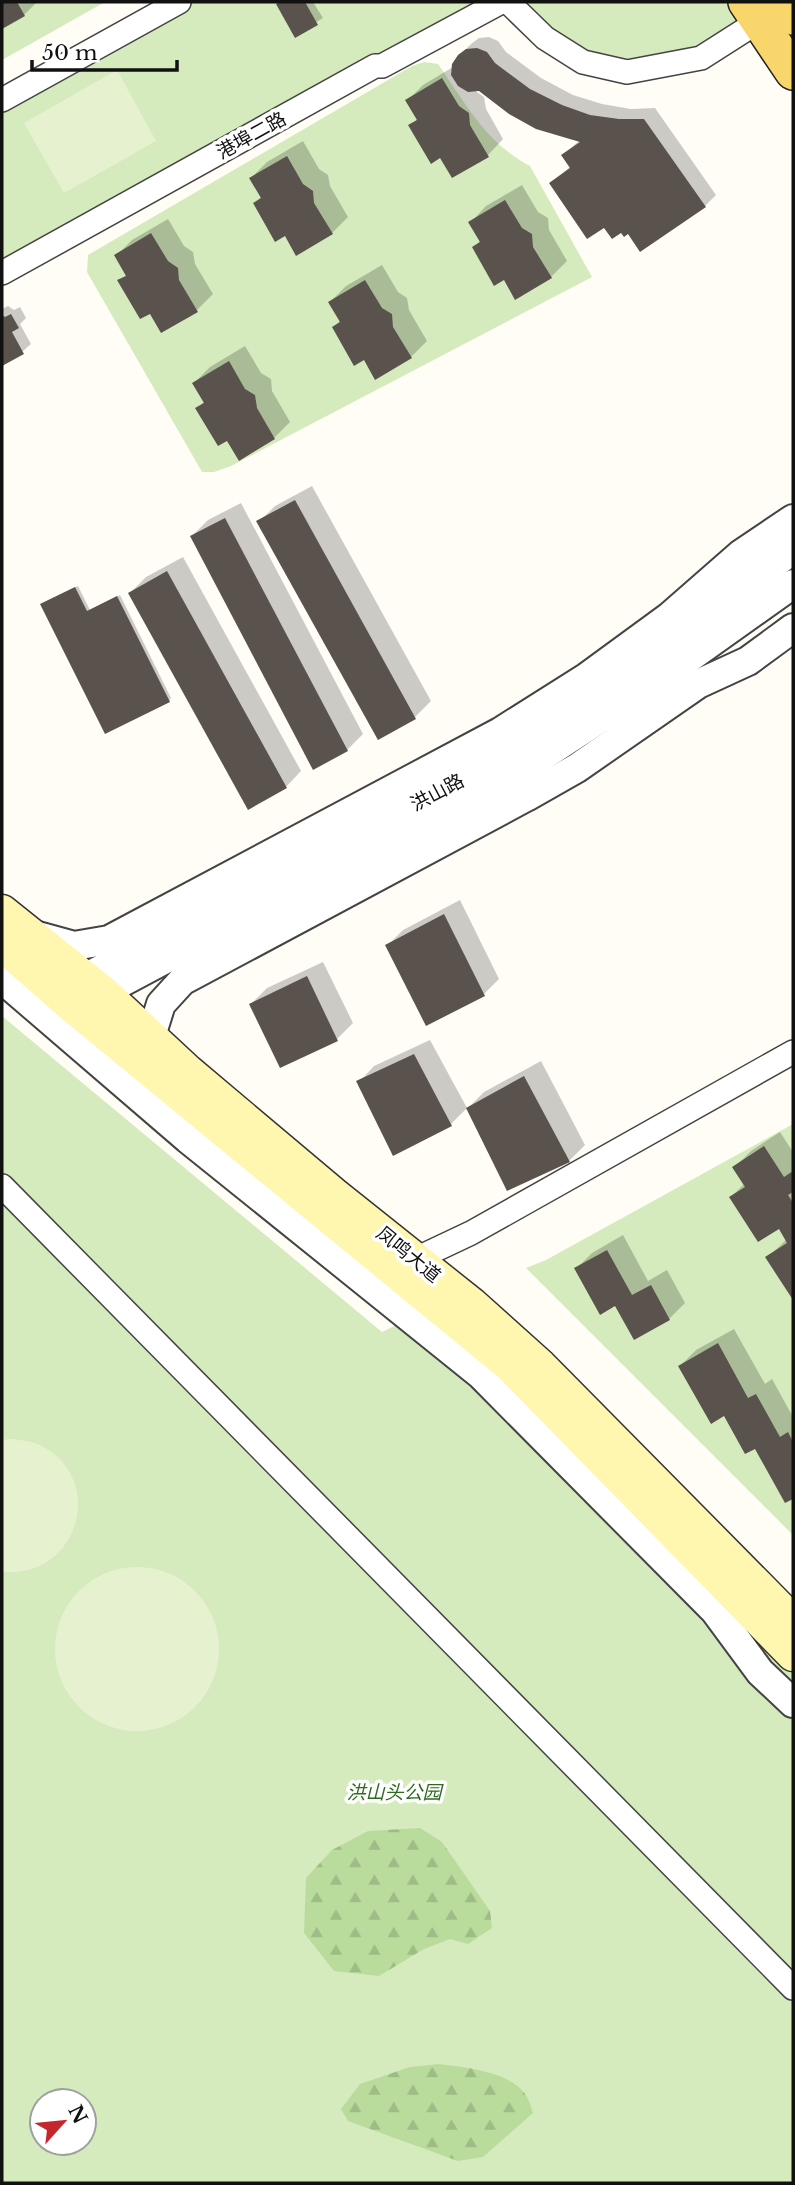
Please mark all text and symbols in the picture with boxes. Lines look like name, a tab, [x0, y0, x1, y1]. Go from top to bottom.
scale bar	[32, 28, 177, 72]
text: 50 m	[42, 40, 98, 66]
street label: 港埠二路	[212, 107, 290, 164]
street label: 洪山路	[407, 769, 468, 816]
street label: 凤鸣大道	[372, 1222, 445, 1287]
park label: 洪山头公园	[346, 1781, 444, 1804]
north arrow	[28, 2087, 98, 2157]
text: N	[63, 2101, 92, 2128]

